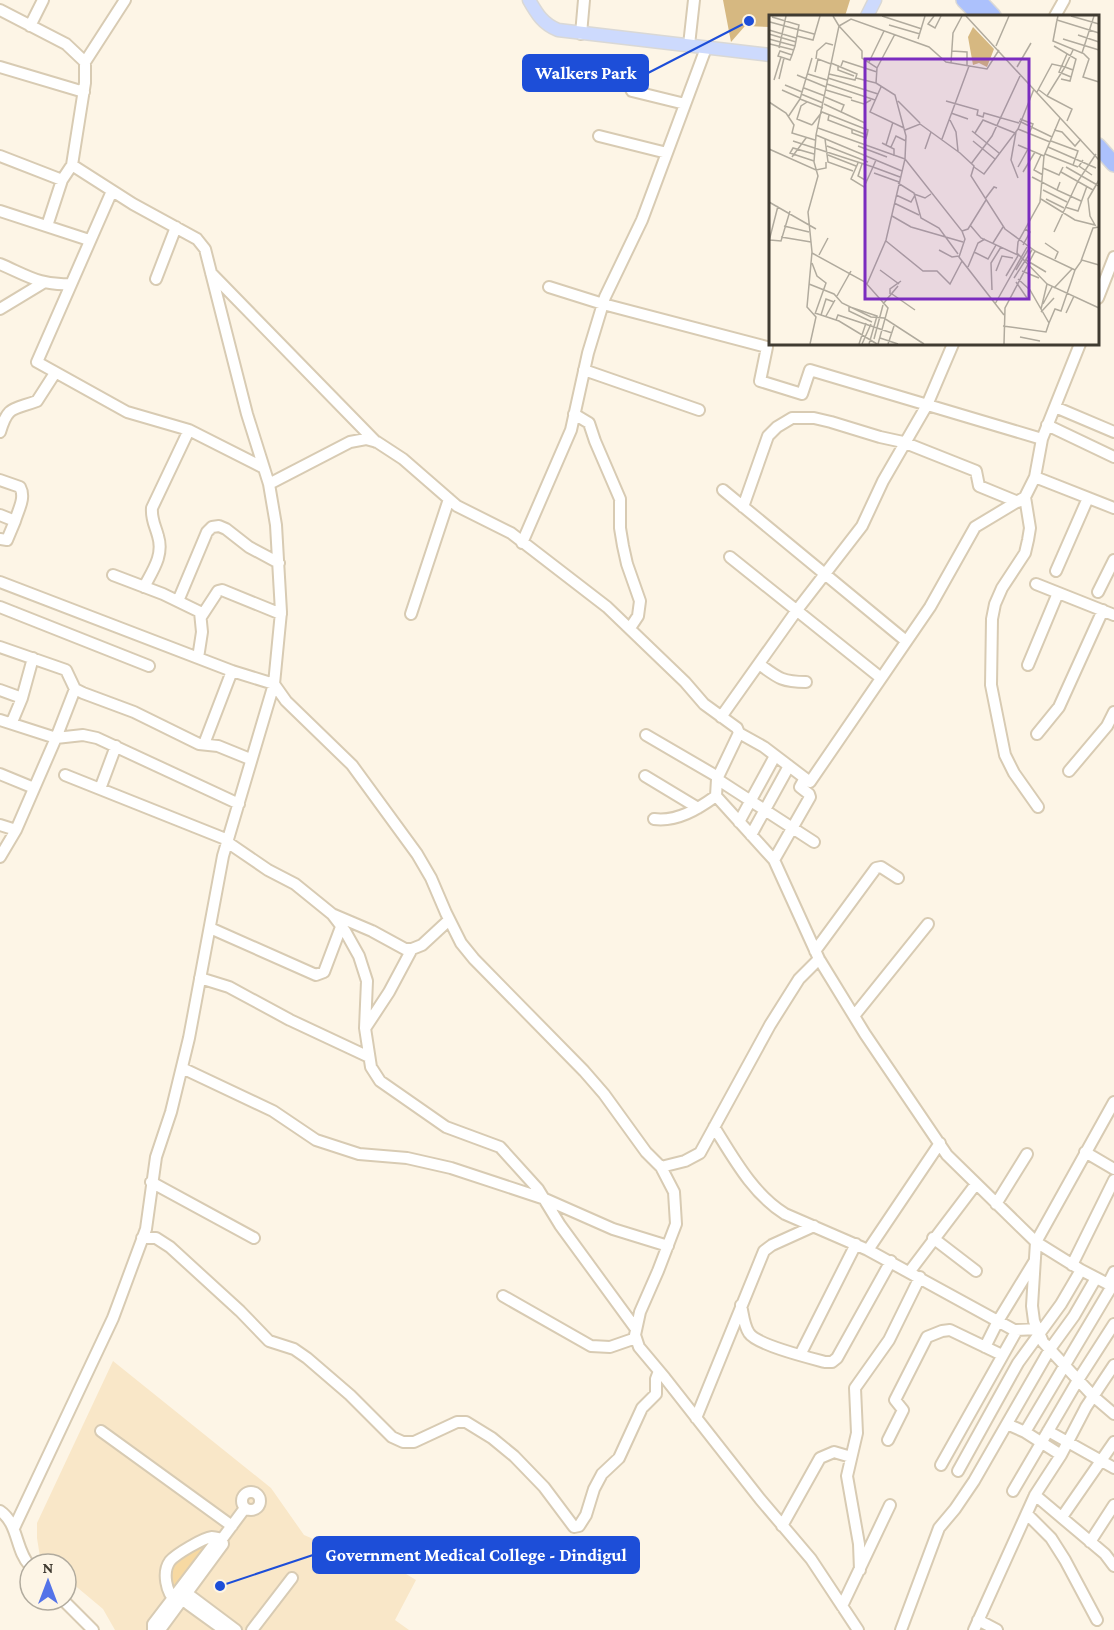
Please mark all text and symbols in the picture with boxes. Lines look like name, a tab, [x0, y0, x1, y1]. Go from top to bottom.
inset map	[769, 15, 1099, 345]
callout: Walkers Park	[523, 55, 648, 91]
text: Walkers Park	[534, 63, 637, 83]
callout: Government Medical College - Dindigul	[313, 1537, 639, 1573]
text: Government Medical College - Dindigul	[325, 1545, 627, 1565]
north arrow	[18, 1552, 78, 1612]
text: N	[43, 1559, 54, 1576]

